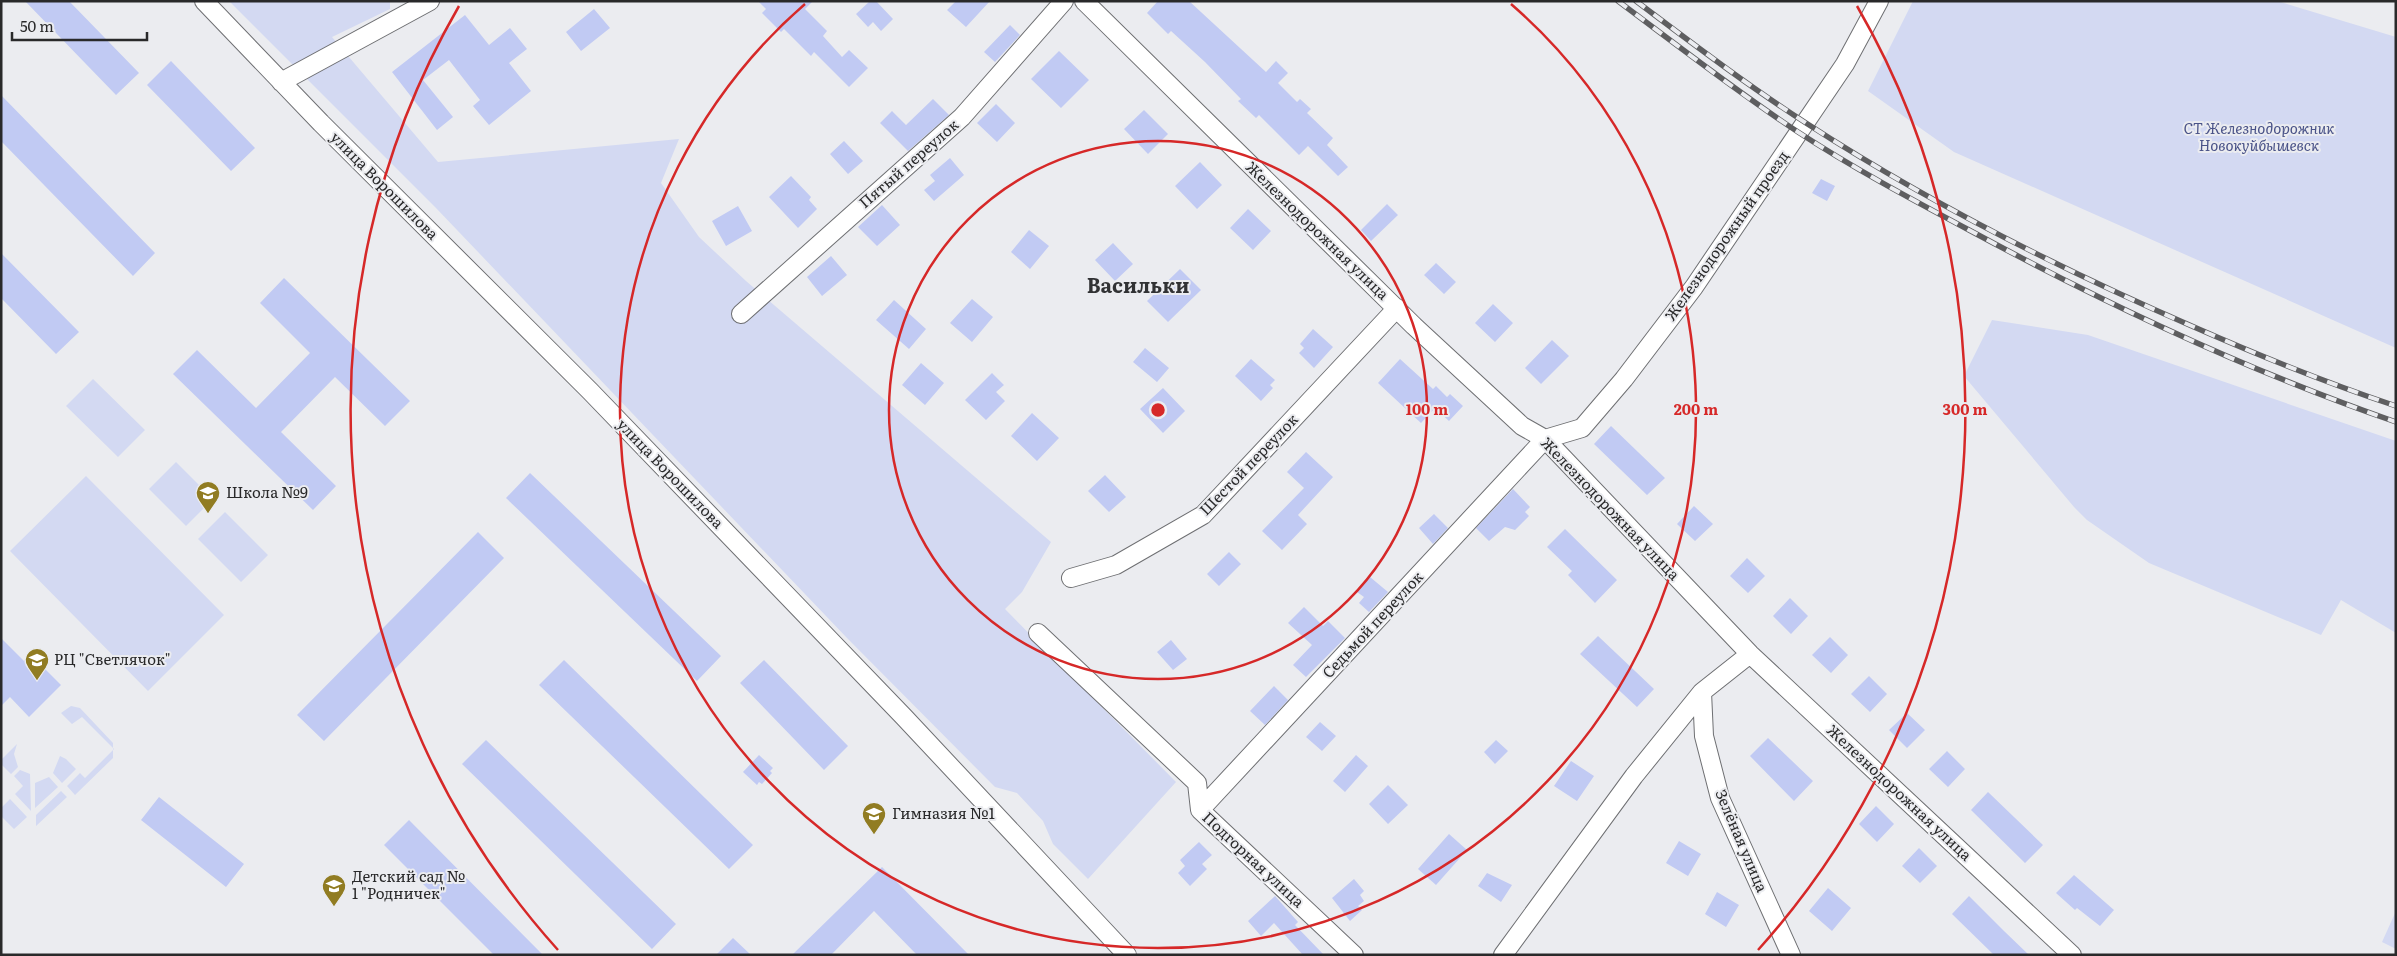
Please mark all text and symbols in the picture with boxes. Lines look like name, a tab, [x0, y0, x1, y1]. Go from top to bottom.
scale bar	[12, 10, 148, 42]
text: 50 m	[20, 14, 54, 37]
street label: Пятый переулок	[853, 113, 963, 213]
park label: СТ Железнодорожник Новокуйбышевск	[2184, 116, 2334, 156]
street label: улица Ворошилова	[326, 126, 445, 245]
street label: Железнодорожный проезд	[1658, 145, 1793, 325]
street label: Железнодорожная улица	[1241, 155, 1395, 305]
district label: Васильки	[1087, 269, 1189, 299]
text: 100 m	[1406, 397, 1448, 420]
text: 200 m	[1674, 397, 1718, 420]
text: 300 m	[1943, 397, 1987, 420]
centre of rings	[1149, 401, 1167, 419]
street label: Шестой переулок	[1193, 408, 1303, 520]
street label: улица Ворошилова	[612, 413, 730, 534]
street label: Железнодорожная улица	[1536, 431, 1686, 585]
school or university icon: Школа №9	[195, 480, 221, 514]
place label: Школа №9	[226, 480, 308, 503]
street label: Седьмой переулок	[1316, 565, 1428, 683]
school or university icon: РЦ "Светлячок"	[24, 647, 50, 681]
place label: РЦ "Светлячок"	[54, 647, 171, 670]
street label: Железнодорожная улица	[1822, 718, 1978, 866]
street label: Зелёная улица	[1710, 785, 1775, 896]
school or university icon: Гимназия №1	[861, 801, 887, 835]
place label: Гимназия №1	[892, 801, 995, 824]
street label: Подгорная улица	[1198, 806, 1311, 913]
place label: Детский сад № 1 "Родничек"	[352, 864, 466, 904]
school or university icon: Детский сад № 1 "Родничек"	[321, 873, 347, 907]

